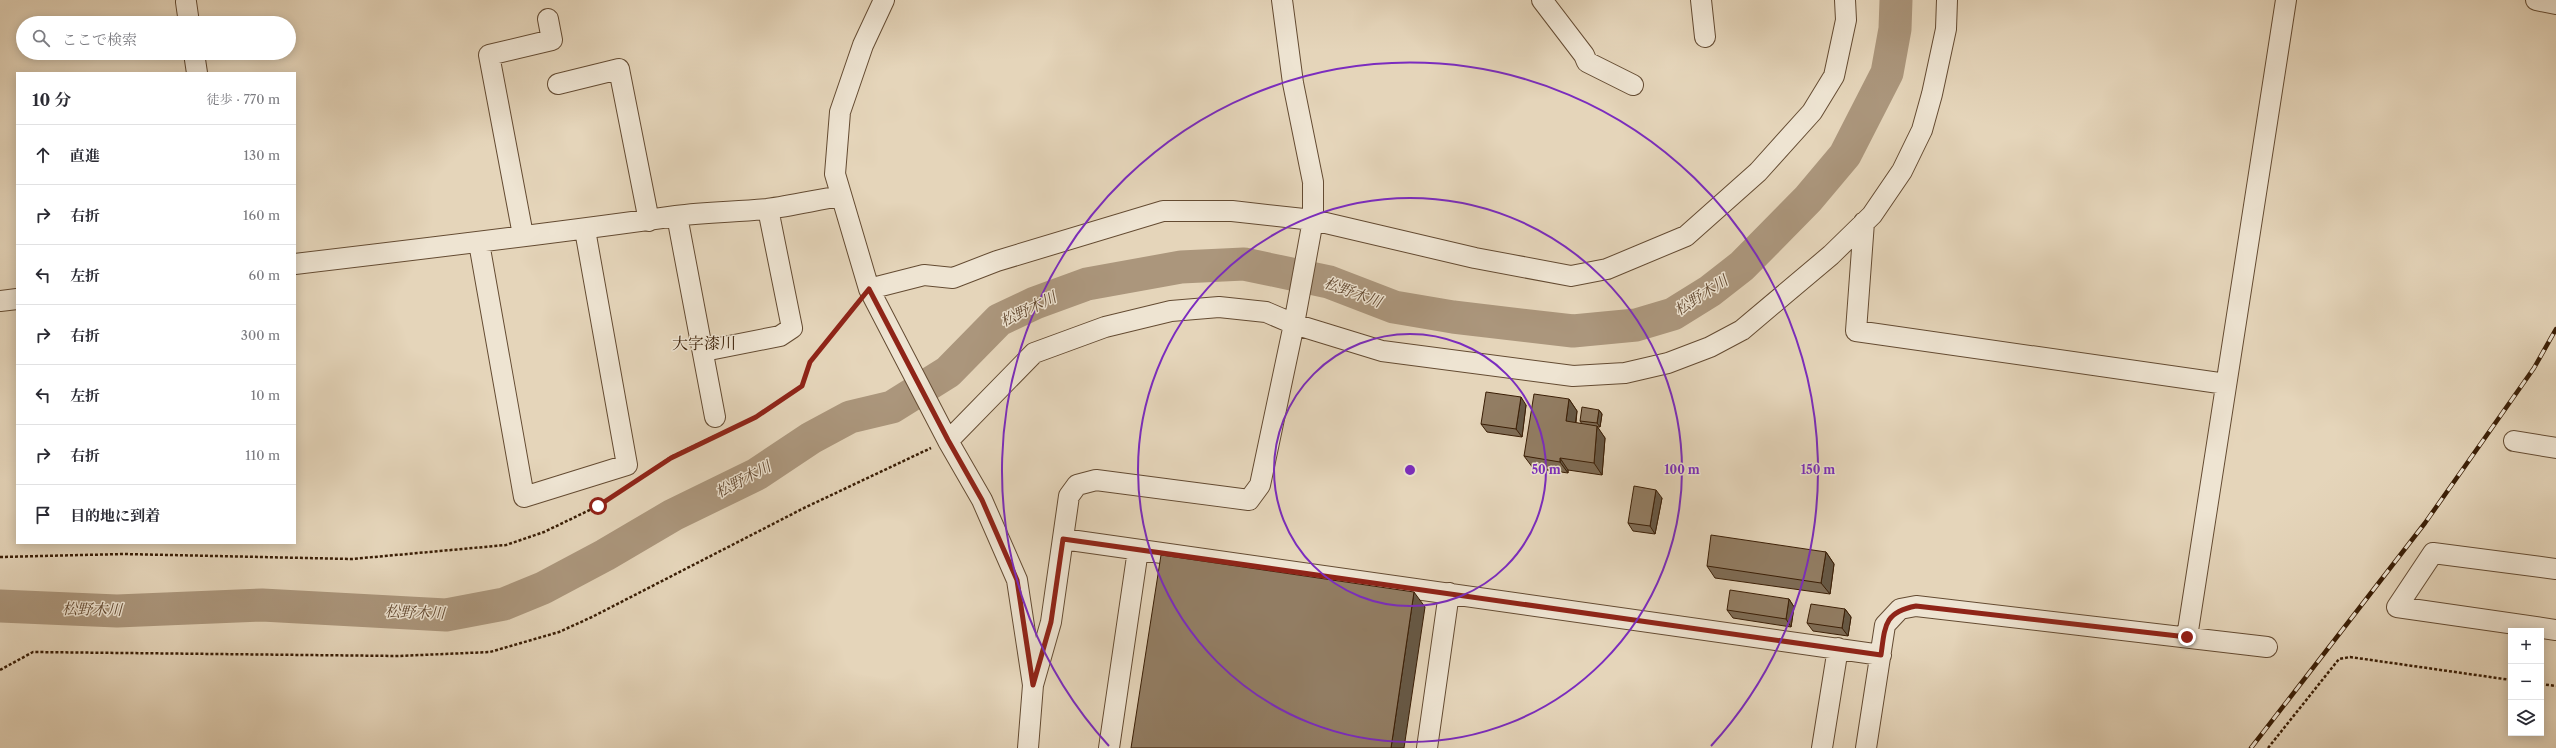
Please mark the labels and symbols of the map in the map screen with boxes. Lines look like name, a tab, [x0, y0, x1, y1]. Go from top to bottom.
water label: 松野木川	[1671, 270, 1733, 319]
water label: 松野木川	[1322, 273, 1386, 312]
water label: 松野木川	[997, 286, 1061, 331]
district label: 大字漆川	[672, 333, 736, 353]
water label: 松野木川	[712, 456, 776, 501]
text: 50 m	[1531, 462, 1561, 477]
text: 100 m	[1664, 462, 1700, 477]
text: 150 m	[1801, 462, 1835, 477]
centre of rings	[1403, 463, 1417, 477]
route start	[589, 497, 607, 515]
water label: 松野木川	[62, 599, 124, 619]
water label: 松野木川	[385, 601, 447, 623]
route end	[2178, 628, 2196, 646]

